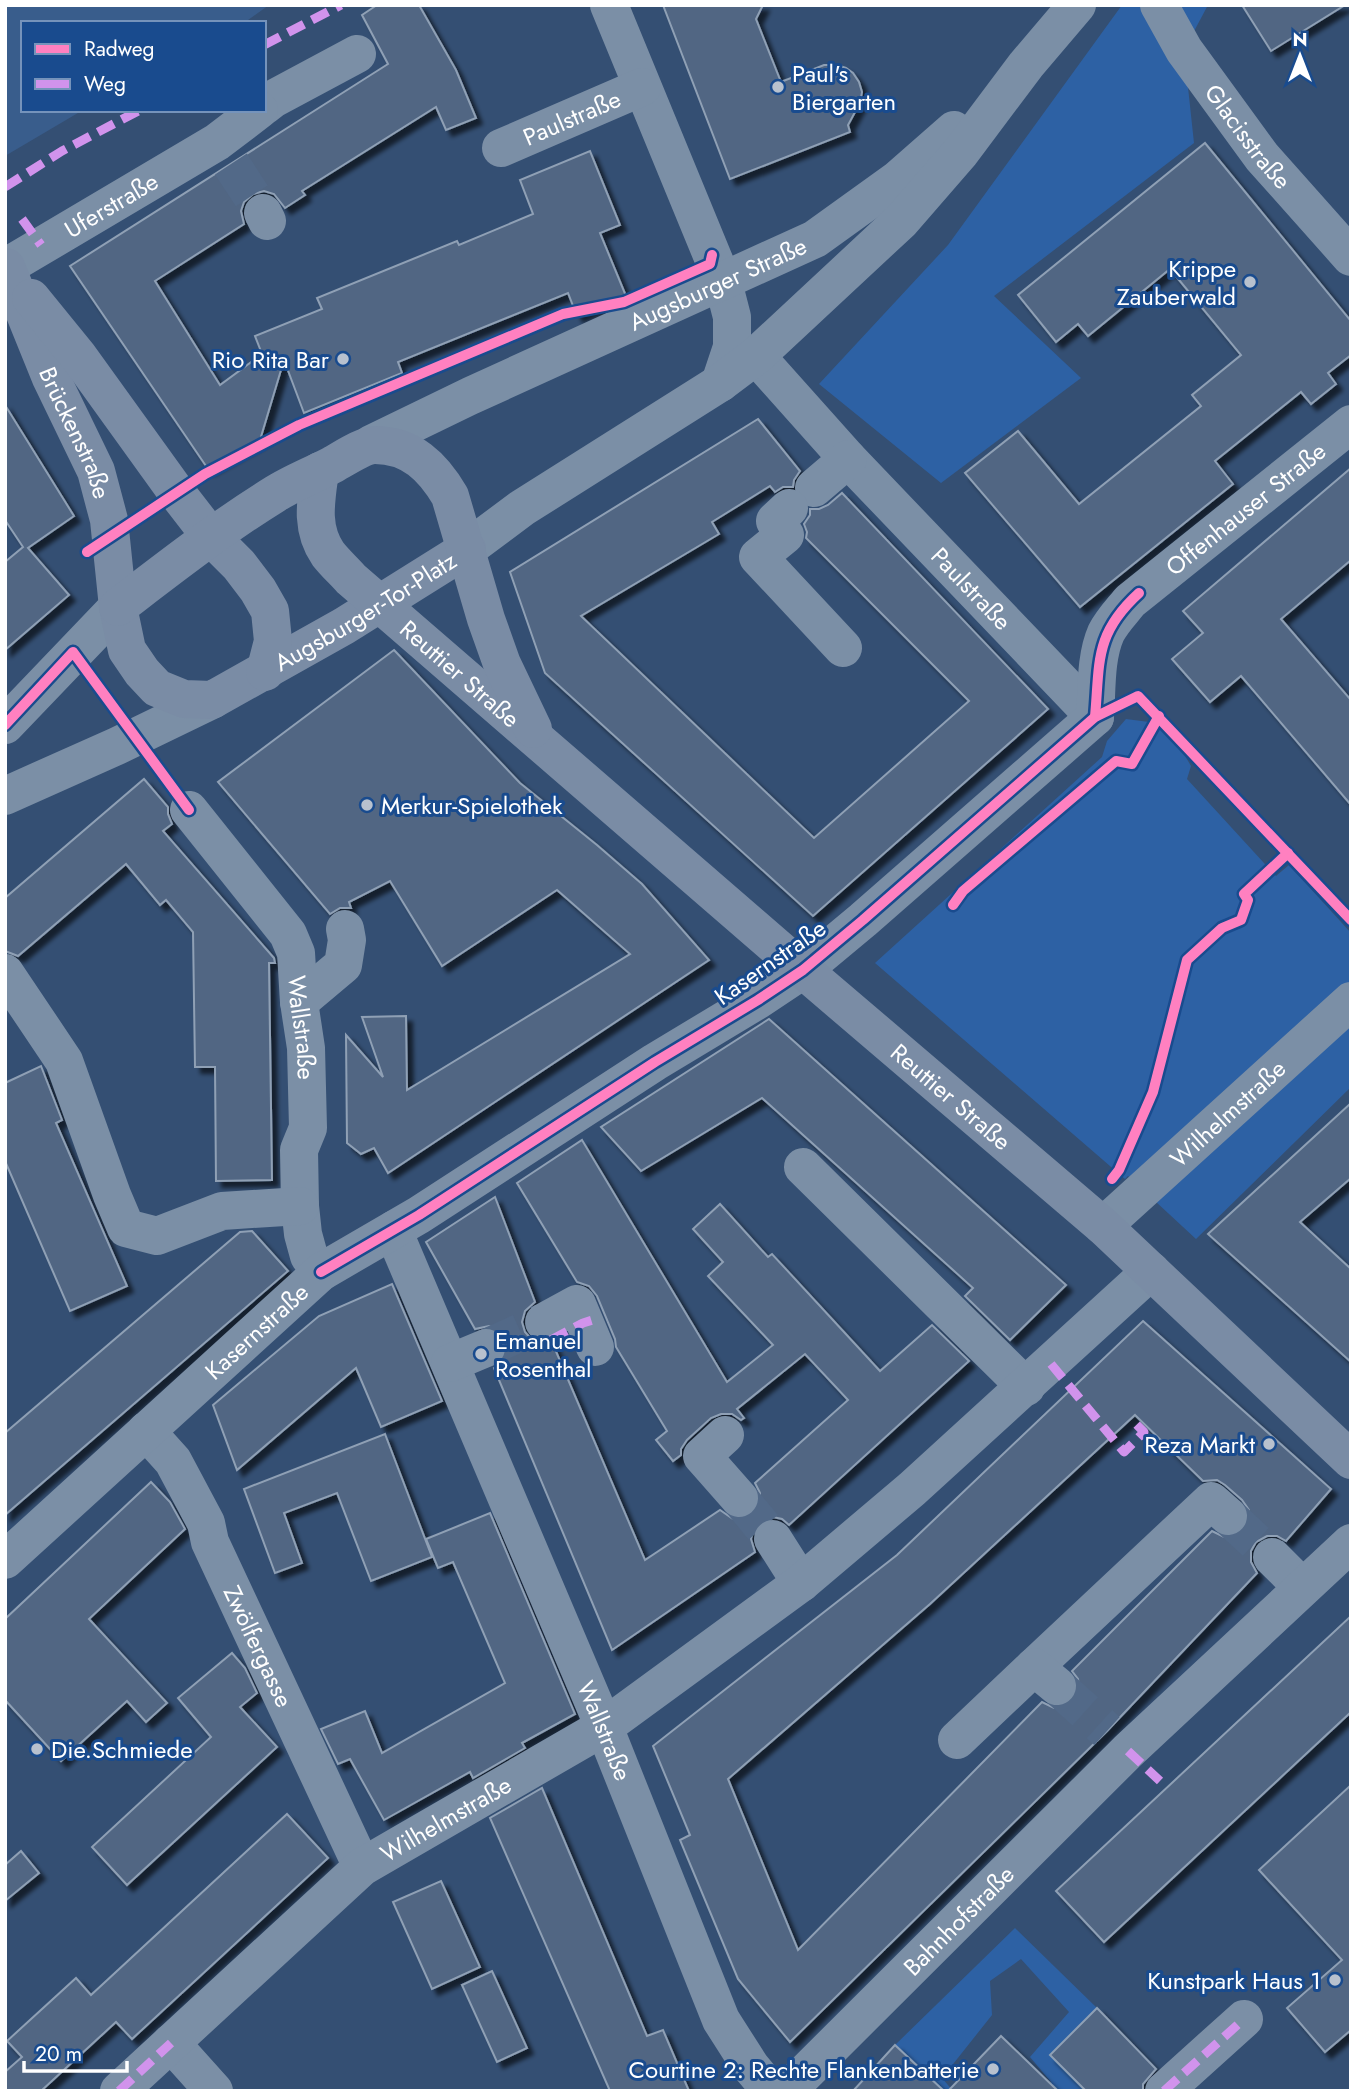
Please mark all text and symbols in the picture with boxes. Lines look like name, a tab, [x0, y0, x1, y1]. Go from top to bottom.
legend	[21, 21, 266, 112]
north arrow	[1265, 21, 1335, 91]
text: N	[1292, 26, 1308, 53]
text: Radweg	[84, 34, 155, 64]
place label: Paul's Biergarten	[792, 56, 896, 119]
text: Weg	[84, 69, 126, 99]
street label: Glacisstraße	[1197, 76, 1300, 196]
marker: Paul's Biergarten	[770, 79, 786, 95]
street label: Paulstraße	[517, 81, 626, 154]
street label: Uferstraße	[57, 163, 164, 246]
street label: Augsburger Straße	[623, 228, 812, 339]
place label: Krippe Zauberwald	[1117, 251, 1236, 314]
marker: Krippe Zauberwald	[1242, 274, 1258, 290]
place label: Rio Rita Bar	[212, 342, 330, 377]
marker: Rio Rita Bar	[335, 351, 351, 367]
street label: Brückenstraße	[31, 361, 120, 503]
street label: Offenhauser Straße	[1158, 433, 1333, 584]
street label: Paulstraße	[923, 539, 1020, 638]
street label: Augsburger-Tor-Platz	[268, 543, 463, 679]
street label: Reuttier Straße	[392, 612, 528, 735]
place label: Merkur-Spielothek	[381, 788, 563, 823]
marker: Merkur-Spielothek	[359, 797, 375, 813]
street label: Kasernstraße	[707, 911, 833, 1013]
street label: Wallstraße	[280, 974, 324, 1080]
street label: Reuttier Straße	[883, 1035, 1019, 1158]
street label: Wilhelmstraße	[1162, 1051, 1293, 1175]
street label: Kasernstraße	[197, 1275, 316, 1387]
place label: Emanuel Rosenthal	[495, 1323, 592, 1386]
marker: Emanuel Rosenthal	[473, 1346, 489, 1362]
place label: Reza Markt	[1144, 1427, 1255, 1462]
marker: Reza Markt	[1261, 1436, 1277, 1452]
street label: Zwölfergasse	[215, 1580, 302, 1713]
street label: Wallstraße	[569, 1675, 641, 1786]
place label: Die.Schmiede	[51, 1732, 193, 1767]
marker: Die.Schmiede	[29, 1741, 45, 1757]
street label: Wilhelmstraße	[374, 1767, 517, 1870]
street label: Bahnhofstraße	[895, 1857, 1022, 1983]
place label: Kunstpark Haus 1	[1147, 1963, 1321, 1998]
marker: Kunstpark Haus 1	[1327, 1972, 1343, 1988]
scale bar	[24, 2030, 128, 2074]
text: 20 m	[35, 2039, 82, 2069]
place label: Courtine 2: Rechte Flankenbatterie	[628, 2052, 979, 2087]
marker: Courtine 2: Rechte Flankenbatterie	[985, 2061, 1001, 2077]

